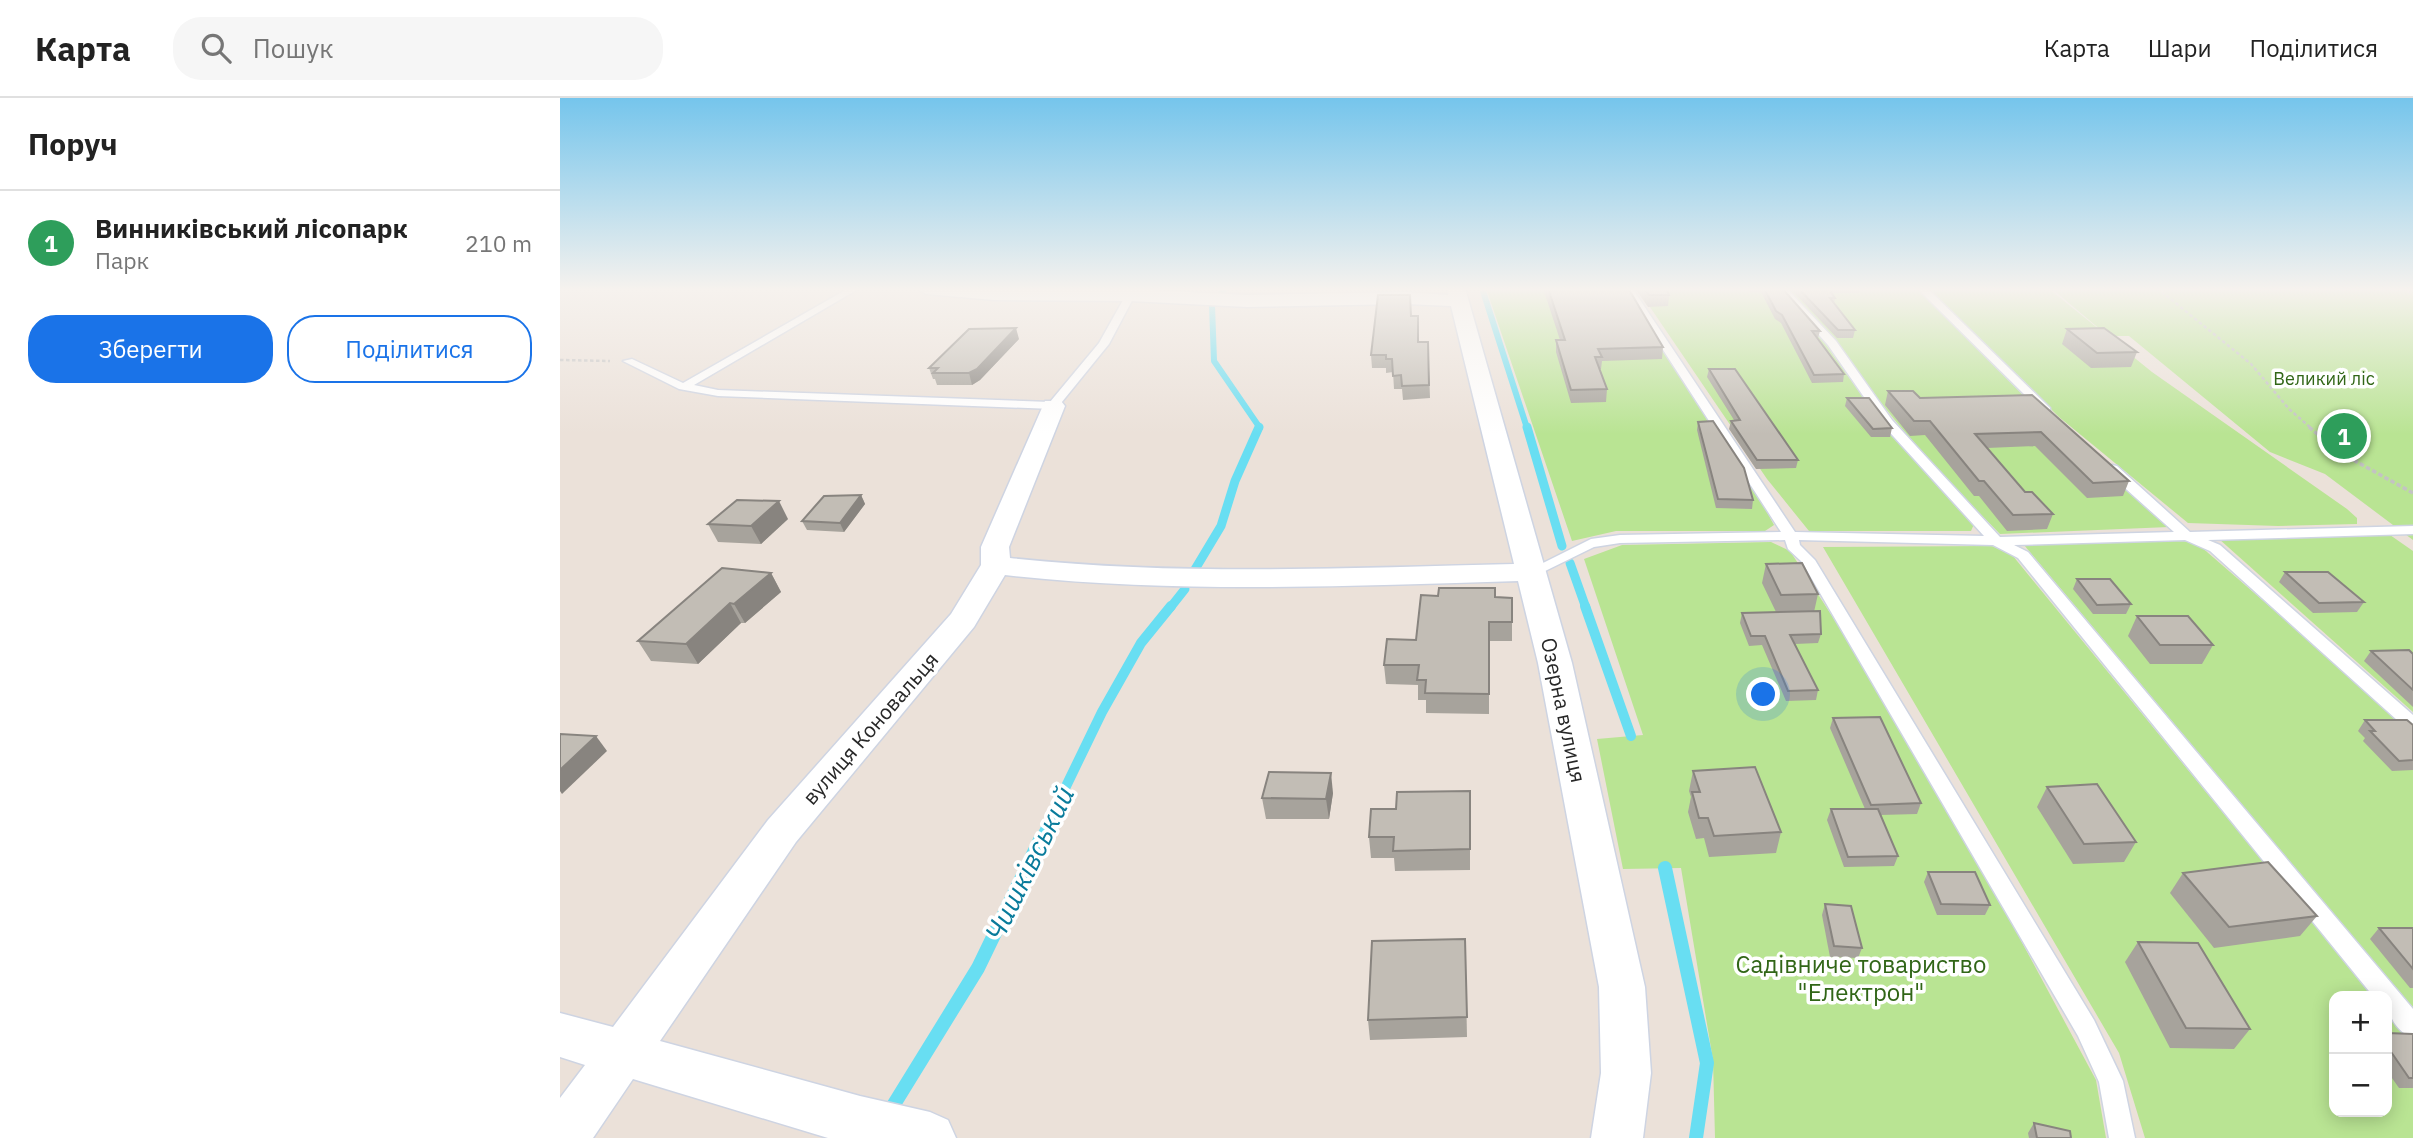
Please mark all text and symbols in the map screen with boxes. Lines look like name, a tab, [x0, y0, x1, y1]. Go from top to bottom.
search box	[173, 17, 663, 80]
text: Карта	[35, 27, 131, 70]
icon: search	[197, 29, 235, 67]
text: Пошук	[253, 31, 333, 65]
text: Карта	[2044, 32, 2110, 64]
text: Шари	[2148, 32, 2212, 64]
text: Поділитися	[2250, 32, 2378, 64]
text: Поруч	[28, 124, 118, 163]
text: Винниківський лісопарк	[95, 211, 408, 245]
text: 1	[44, 228, 58, 258]
text: 210 m	[465, 228, 532, 258]
text: Парк	[95, 245, 149, 275]
button: Зберегти	[28, 315, 273, 383]
button: Поділитися	[287, 315, 532, 383]
park label: Великий ліс	[2273, 367, 2375, 390]
pin: 1	[2321, 410, 2367, 462]
street label: Озерна вулиця	[1535, 635, 1593, 785]
street label: вулиця Коновальця	[796, 646, 944, 810]
your location	[1746, 677, 1780, 711]
water label: Чишківський	[976, 780, 1082, 946]
park label: Садівниче товариство "Електрон"	[1736, 948, 1986, 1008]
map controls	[2329, 991, 2392, 1117]
button: +	[2329, 991, 2392, 1054]
button: −	[2329, 1054, 2392, 1117]

